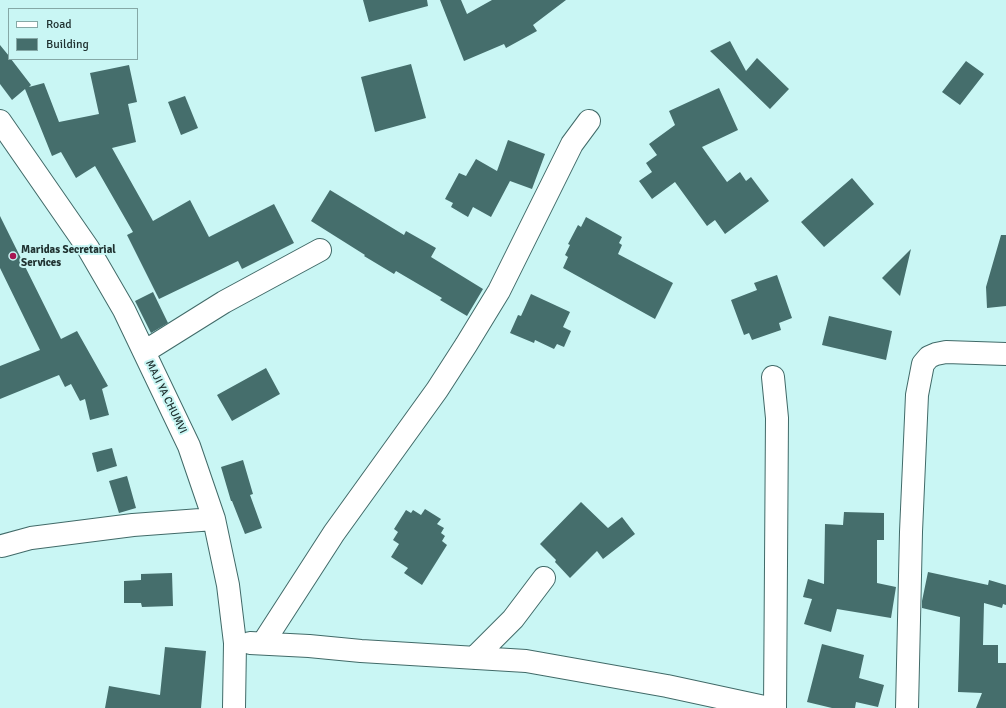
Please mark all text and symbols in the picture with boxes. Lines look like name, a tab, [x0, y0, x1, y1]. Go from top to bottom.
legend	[8, 8, 138, 60]
text: Road	[46, 17, 72, 32]
text: Building	[46, 37, 89, 52]
place label: Maridas Secretarial Services	[21, 243, 116, 269]
marker: Maridas Secretarial Services	[8, 251, 18, 261]
street label: MAJI YA CHUMVI	[143, 358, 189, 436]

